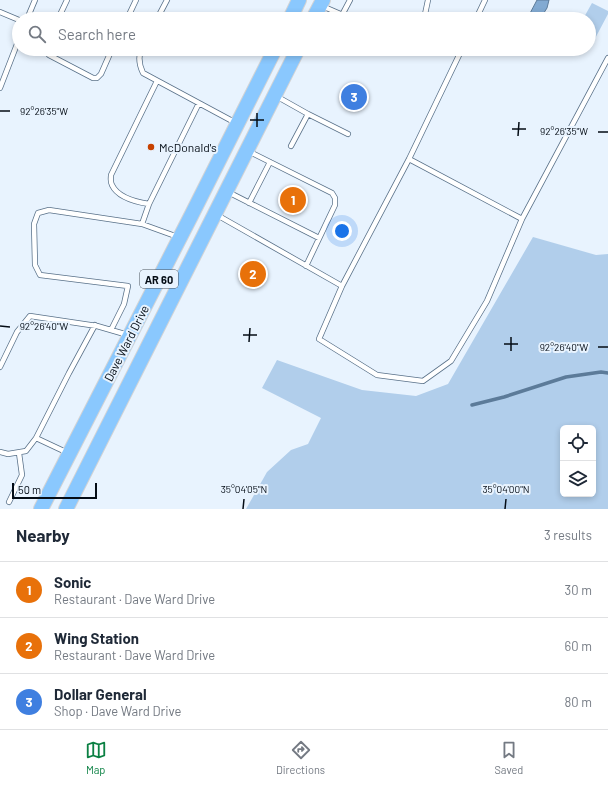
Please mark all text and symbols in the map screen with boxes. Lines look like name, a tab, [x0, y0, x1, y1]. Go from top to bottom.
search box	[12, 12, 596, 56]
icon: search	[26, 23, 48, 45]
text: Search here	[58, 25, 136, 43]
pin: 3	[341, 82, 367, 112]
text: 92°26'35"W	[20, 105, 68, 117]
text: 92°26'35"W	[540, 125, 588, 137]
place label: McDonald's	[159, 140, 217, 154]
marker: McDonald's	[146, 142, 156, 152]
pin: 1	[280, 185, 306, 215]
your location	[332, 221, 352, 241]
pin: 2	[240, 259, 266, 289]
road number: AR 60	[140, 270, 178, 288]
street label: Dave Ward Drive	[101, 302, 151, 384]
text: 92°26'40"W	[20, 320, 69, 332]
text: 92°26'40"W	[540, 341, 589, 353]
map controls	[560, 425, 596, 497]
button: locate	[560, 425, 596, 461]
button: layers	[560, 461, 596, 497]
scale bar	[12, 481, 97, 500]
text: 50 m	[18, 483, 41, 496]
text: 35°04'05"N	[221, 483, 267, 495]
text: 35°04'00"N	[482, 483, 530, 495]
text: Nearby	[16, 525, 70, 545]
text: 3 results	[544, 527, 592, 543]
text: Sonic	[54, 573, 91, 591]
text: 1	[27, 582, 31, 598]
text: 30 m	[565, 582, 592, 598]
text: Restaurant · Dave Ward Drive	[54, 591, 215, 607]
text: Wing Station	[54, 629, 139, 647]
text: 2	[25, 638, 33, 654]
text: 60 m	[565, 638, 592, 654]
text: Restaurant · Dave Ward Drive	[54, 647, 215, 663]
text: Dollar General	[54, 685, 147, 703]
text: 3	[25, 694, 33, 710]
text: 80 m	[565, 694, 592, 710]
text: Shop · Dave Ward Drive	[54, 703, 181, 719]
tab: Map	[85, 739, 107, 776]
tab: Directions	[276, 739, 325, 776]
tab: Saved	[494, 739, 523, 776]

